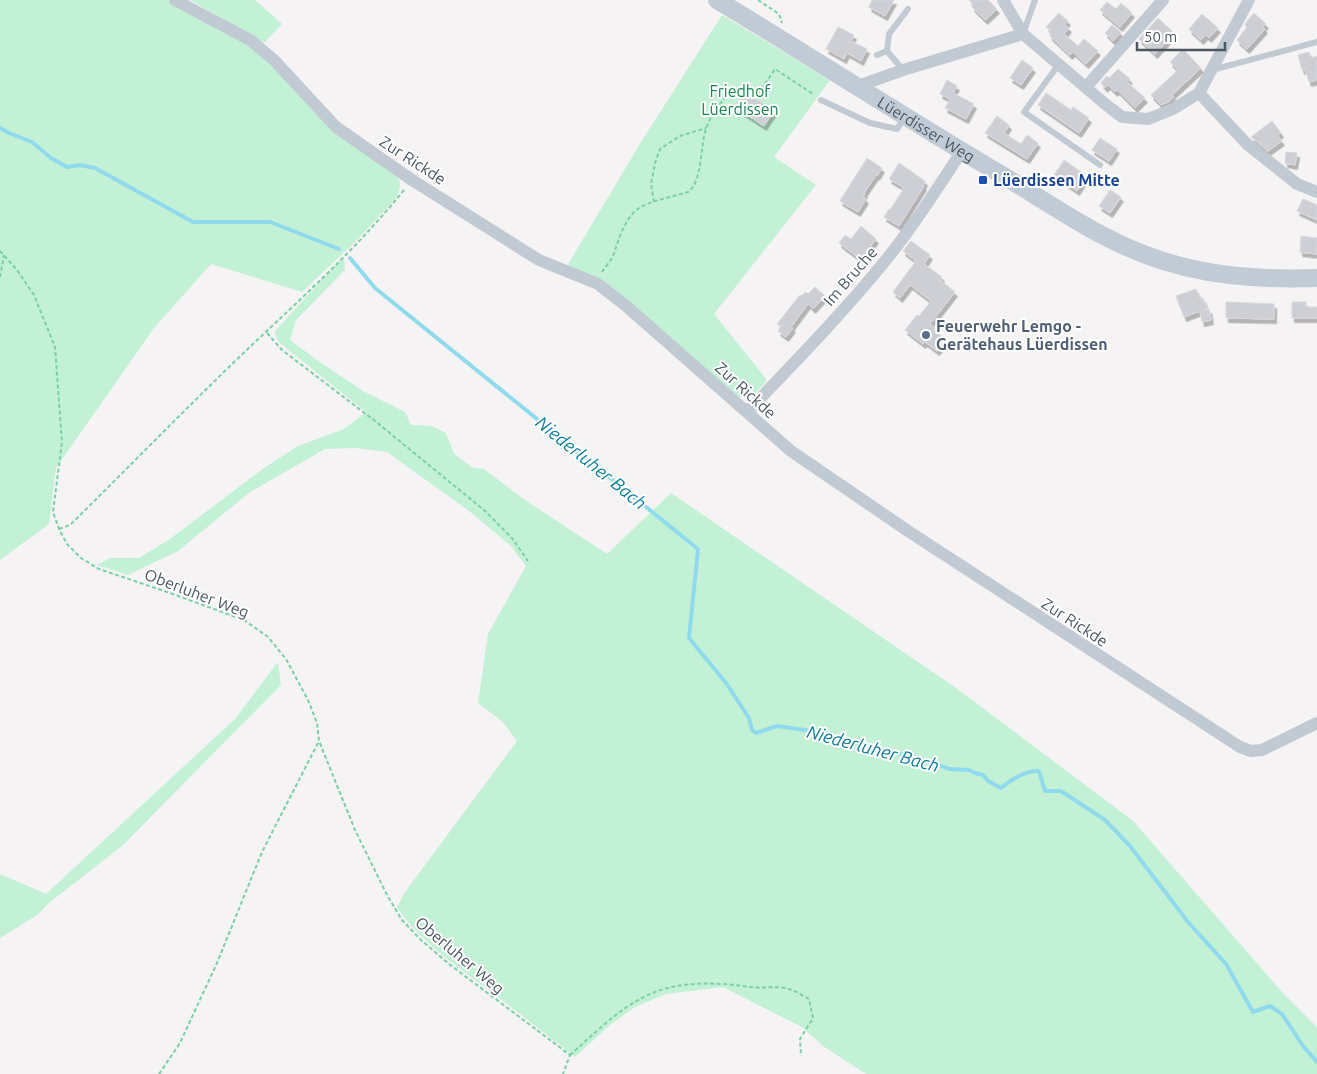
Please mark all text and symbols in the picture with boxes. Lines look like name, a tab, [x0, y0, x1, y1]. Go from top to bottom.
scale bar	[1137, 20, 1224, 52]
text: 50 m	[1144, 28, 1177, 45]
park label: Friedhof Lüerdissen	[701, 82, 779, 118]
street label: Lüerdisser Weg	[875, 93, 978, 166]
street label: Zur Rickde	[377, 132, 449, 188]
place label: Lüerdissen Mitte	[993, 171, 1120, 189]
marker: Lüerdissen Mitte	[977, 174, 989, 186]
street label: Im Bruche	[819, 243, 881, 309]
place label: Feuerwehr Lemgo - Gerätehaus Lüerdissen	[936, 317, 1108, 353]
marker: Feuerwehr Lemgo - Gerätehaus Lüerdissen	[920, 329, 932, 341]
street label: Zur Rickde	[712, 358, 780, 422]
water label: Niederluher Bach	[532, 412, 651, 513]
street label: Oberluher Weg	[142, 565, 252, 621]
street label: Zur Rickde	[1039, 594, 1111, 650]
water label: Niederluher Bach	[805, 721, 942, 775]
street label: Oberluher Weg	[412, 913, 508, 997]

